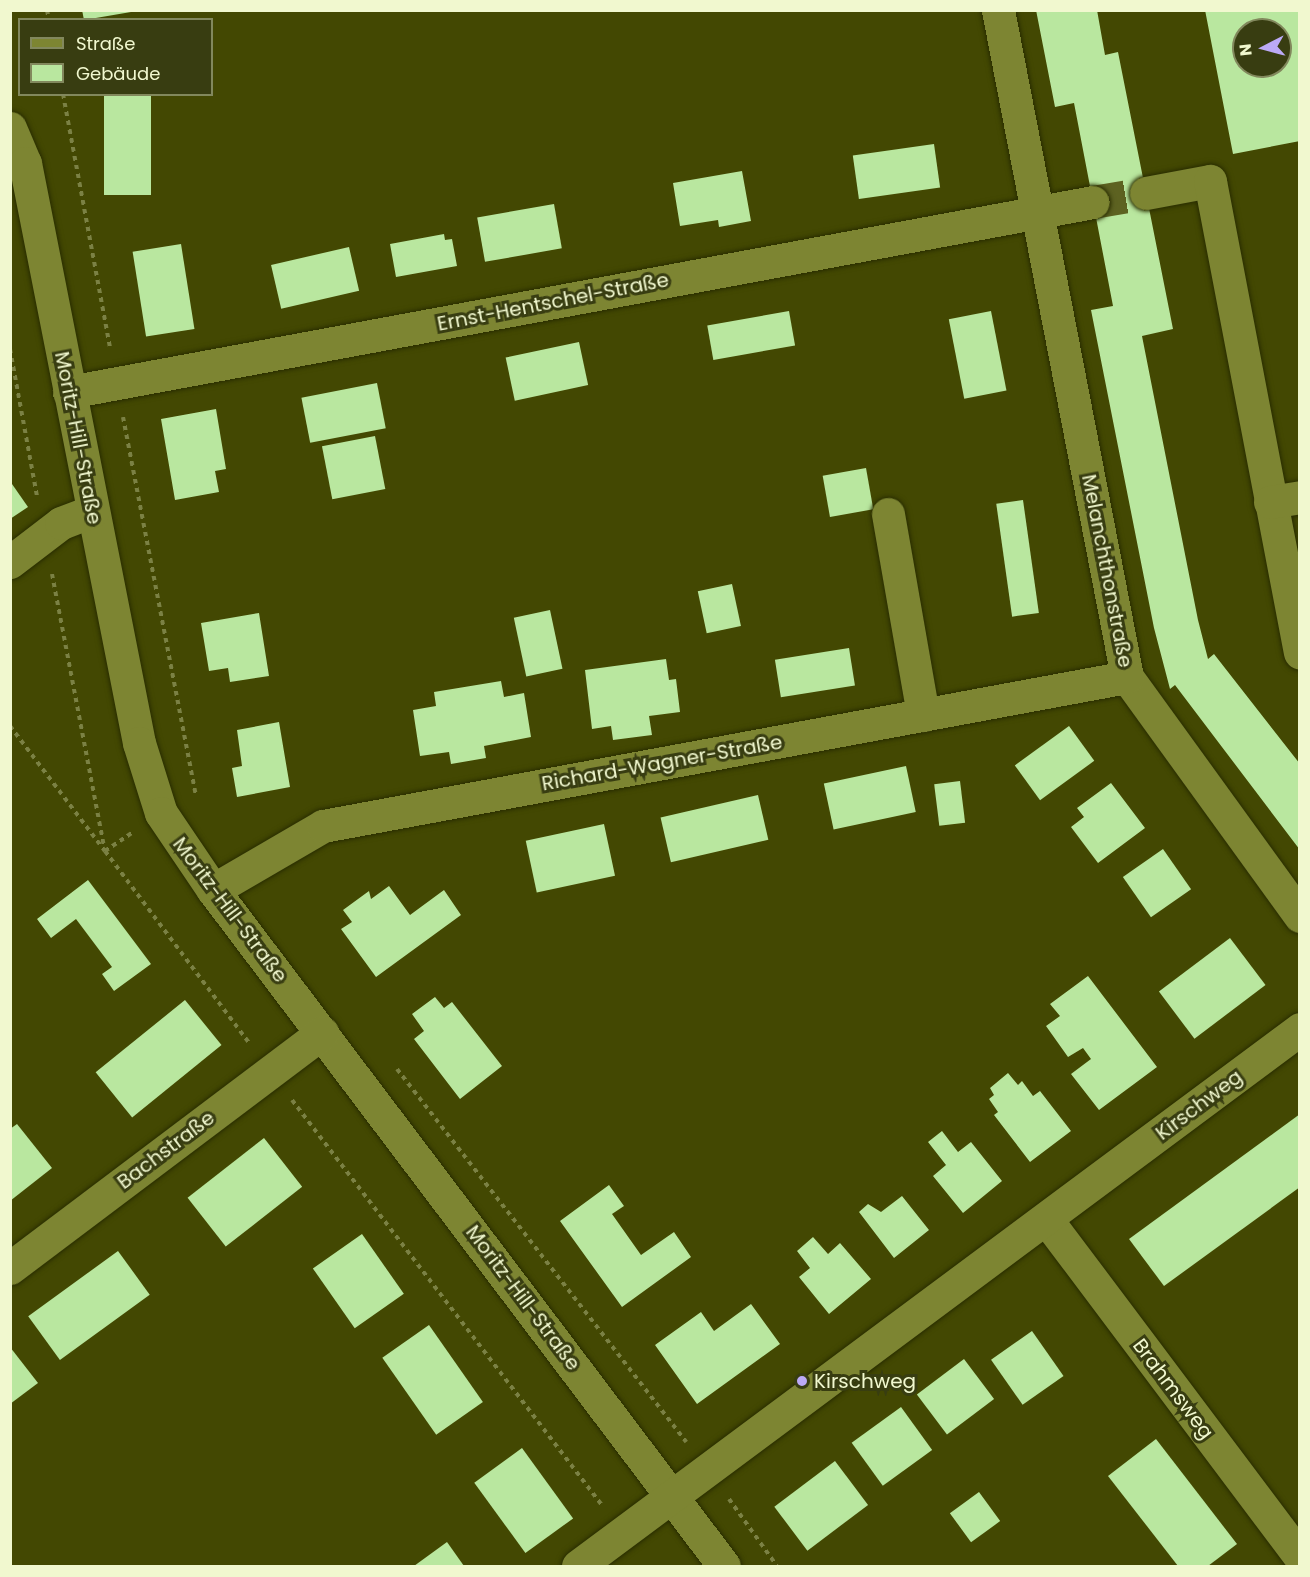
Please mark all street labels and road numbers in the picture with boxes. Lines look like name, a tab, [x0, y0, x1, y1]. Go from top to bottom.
street label: Ernst-Hentschel-Straße	[435, 268, 671, 336]
street label: Moritz-Hill-Straße	[49, 350, 107, 526]
street label: Melanchthonstraße	[1077, 472, 1137, 670]
street label: Richard-Wagner-Straße	[540, 730, 784, 796]
street label: Moritz-Hill-Straße	[168, 833, 292, 987]
street label: Kirschweg	[1151, 1065, 1247, 1145]
street label: Bachstraße	[113, 1106, 219, 1194]
street label: Moritz-Hill-Straße	[461, 1221, 585, 1375]
street label: Brahmsweg	[1127, 1334, 1219, 1444]

